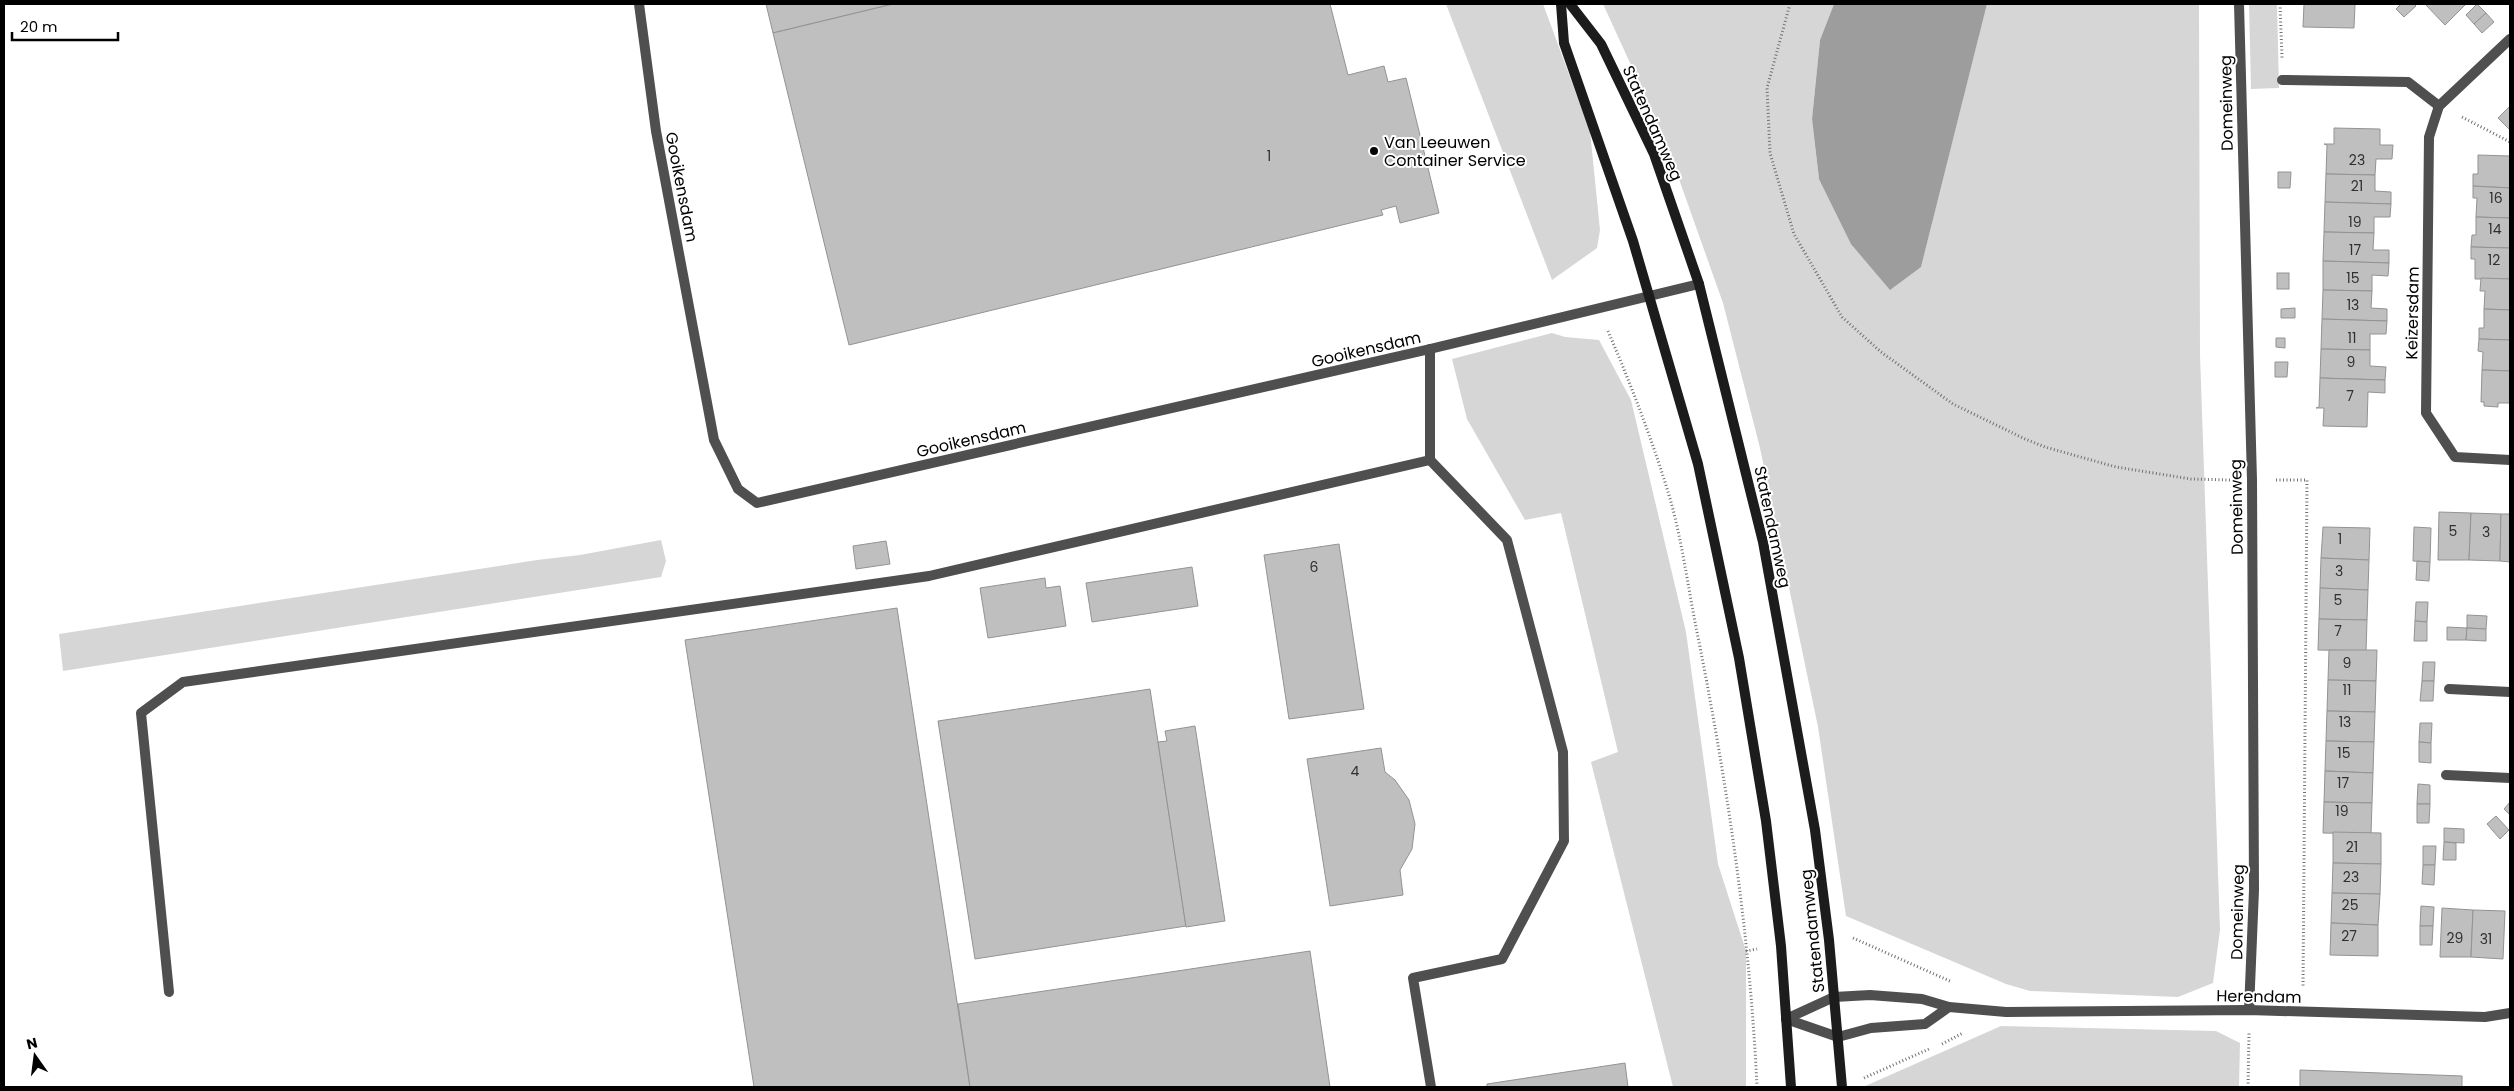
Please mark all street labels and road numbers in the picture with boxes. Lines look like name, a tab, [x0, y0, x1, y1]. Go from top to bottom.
street label: Domeinweg	[2214, 55, 2239, 151]
street label: Statendamweg	[1617, 62, 1688, 185]
street label: Gooikensdam	[660, 130, 703, 244]
street label: Keizersdam	[2400, 266, 2425, 360]
street label: Gooikensdam	[1309, 326, 1423, 373]
street label: Gooikensdam	[914, 416, 1028, 463]
street label: Domeinweg	[2224, 459, 2249, 555]
street label: Statendamweg	[1748, 464, 1797, 590]
street label: Domeinweg	[2225, 864, 2250, 960]
street label: Statendamweg	[1795, 868, 1830, 994]
street label: Herendam	[2216, 984, 2302, 1009]

